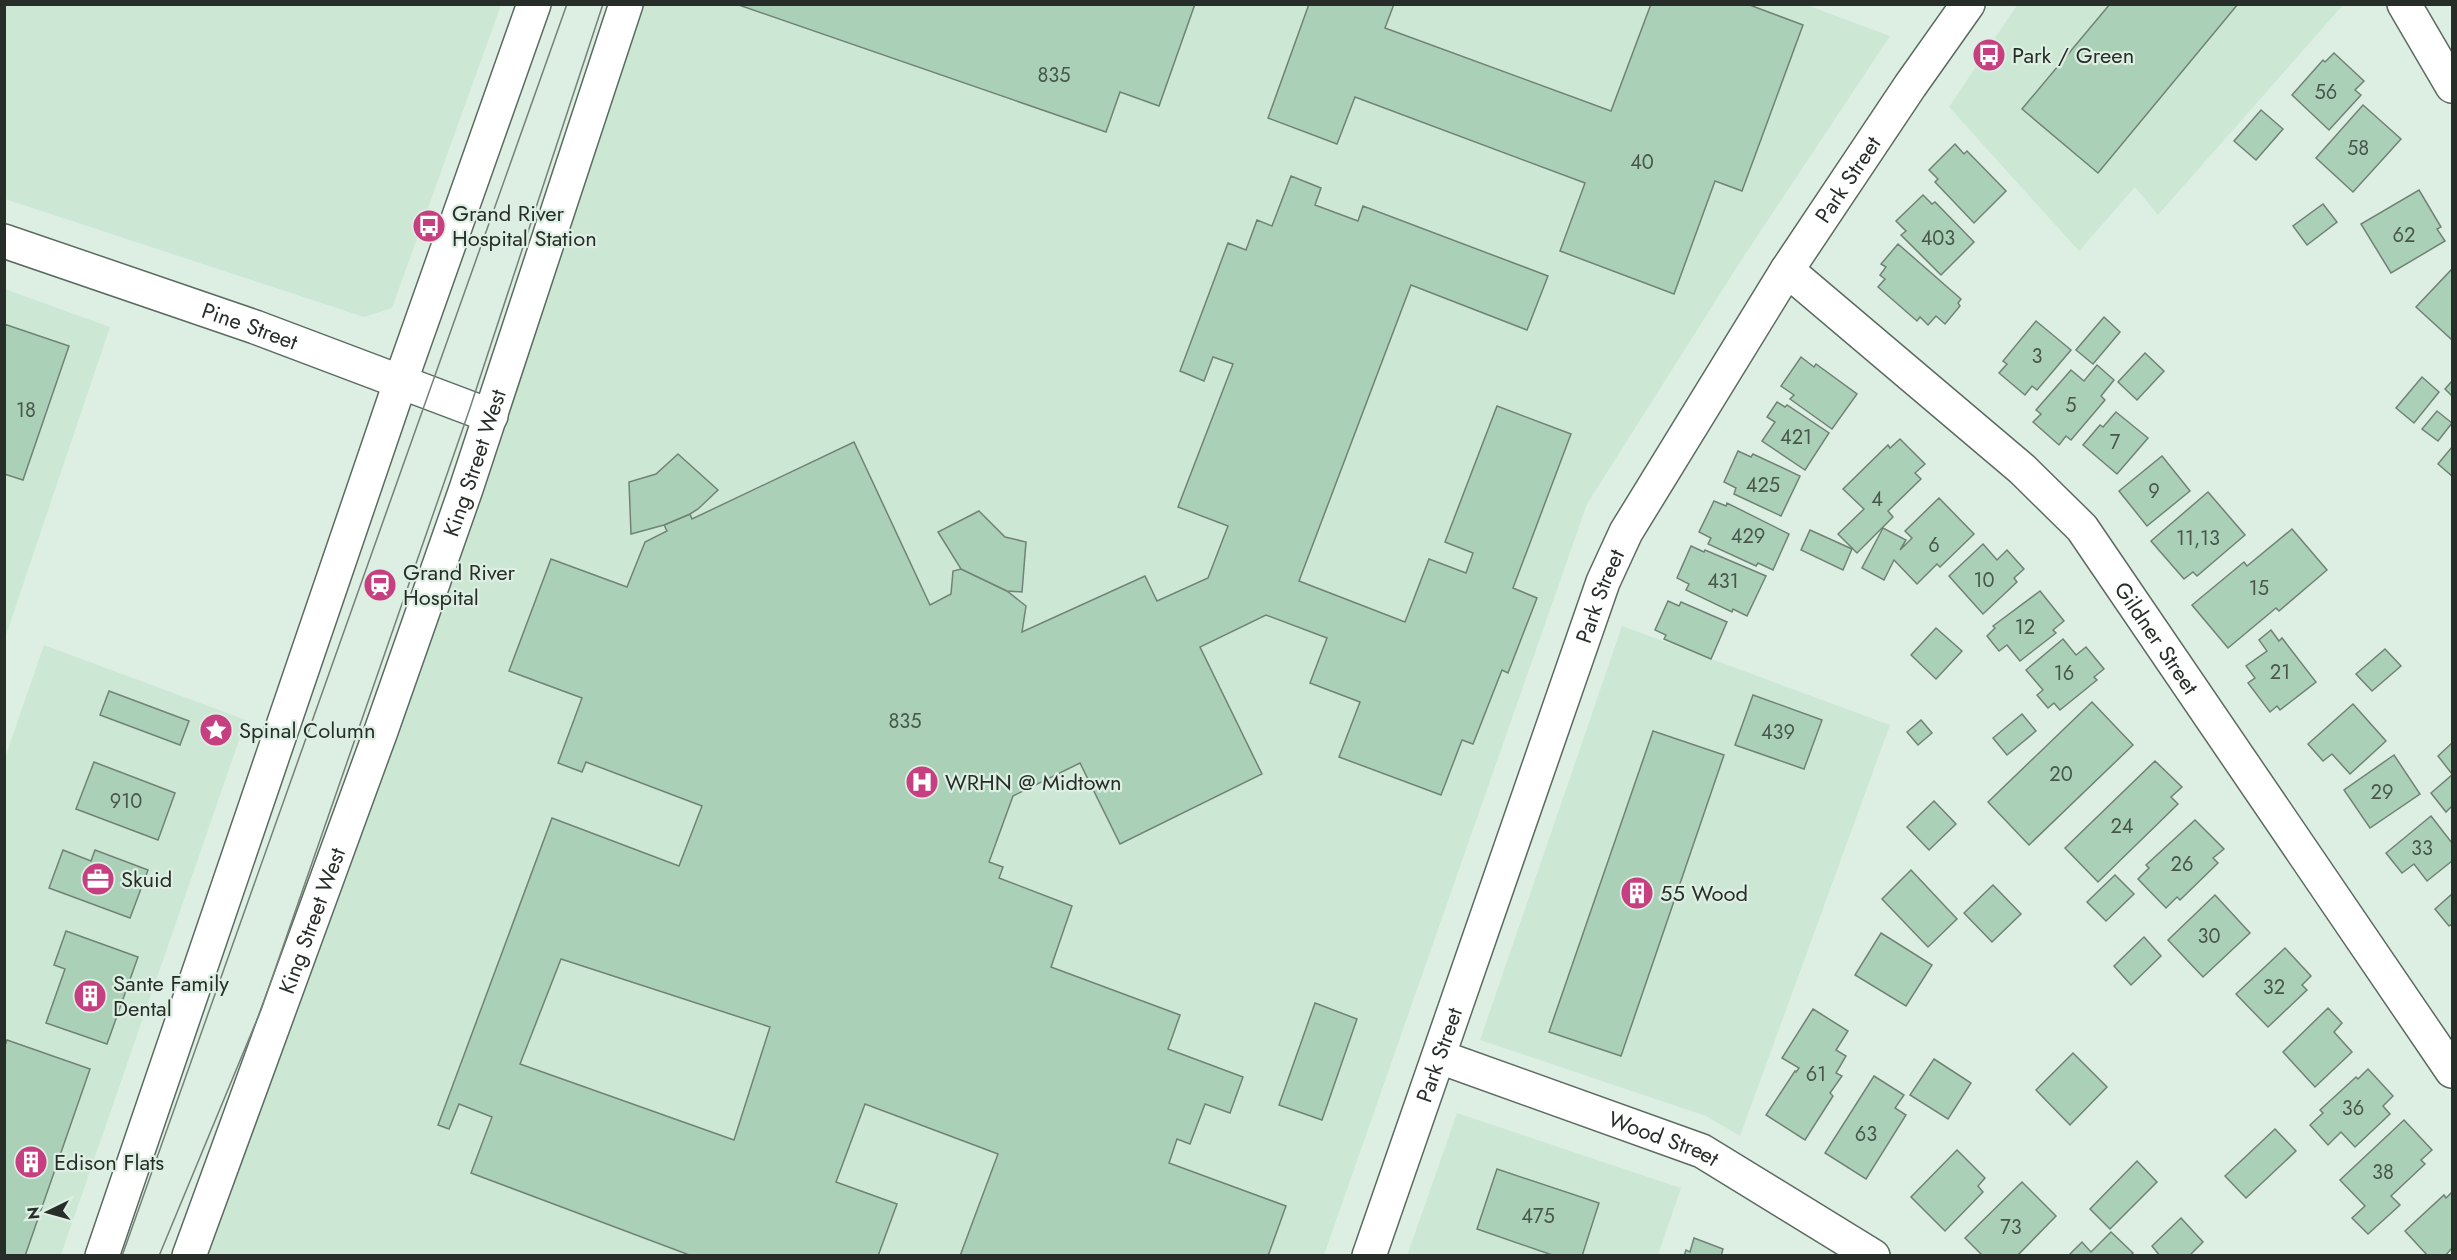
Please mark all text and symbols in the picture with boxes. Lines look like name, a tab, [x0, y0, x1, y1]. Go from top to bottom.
bus stop icon: Park / Green	[1971, 37, 2007, 73]
place label: Park / Green	[2012, 39, 2134, 71]
house number: 835	[1037, 61, 1071, 90]
house number: 56	[2315, 78, 2337, 107]
street label: Park Street	[1807, 129, 1889, 229]
house number: 58	[2347, 134, 2369, 163]
house number: 40	[1630, 148, 1654, 177]
place label: Grand River Hospital Station	[452, 197, 597, 254]
bus stop icon: Grand River Hospital Station	[411, 208, 447, 244]
house number: 62	[2393, 221, 2415, 250]
house number: 403	[1921, 224, 1955, 253]
street label: Pine Street	[198, 294, 303, 358]
house number: 3	[2032, 342, 2043, 371]
street label: King Street West	[435, 384, 514, 541]
house number: 5	[2065, 391, 2077, 420]
house number: 18	[16, 396, 36, 425]
house number: 421	[1780, 423, 1812, 452]
house number: 7	[2110, 428, 2121, 457]
house number: 425	[1746, 471, 1780, 500]
house number: 9	[2148, 477, 2160, 506]
house number: 4	[1871, 485, 1883, 514]
house number: 429	[1731, 522, 1765, 551]
house number: 11,13	[2176, 524, 2220, 553]
house number: 6	[1928, 531, 1940, 560]
street label: Park Street	[1567, 543, 1632, 647]
place label: Grand River Hospital	[403, 556, 516, 613]
house number: 10	[1974, 566, 1995, 595]
station icon: Grand River Hospital	[362, 567, 398, 603]
house number: 431	[1707, 567, 1739, 596]
house number: 15	[2249, 574, 2269, 603]
street label: Gildner Street	[2107, 575, 2207, 701]
house number: 12	[2015, 613, 2035, 642]
house number: 21	[2270, 658, 2290, 687]
house number: 16	[2054, 659, 2074, 688]
house number: 835	[888, 707, 922, 736]
place icon: Spinal Column	[198, 712, 234, 748]
place label: Spinal Column	[239, 714, 376, 746]
house number: 439	[1761, 718, 1795, 747]
house number: 20	[2049, 760, 2073, 789]
hospital icon: WRHN @ Midtown	[904, 764, 940, 800]
place label: WRHN @ Midtown	[945, 766, 1122, 798]
house number: 29	[2371, 778, 2393, 807]
house number: 910	[110, 787, 142, 816]
house number: 24	[2110, 812, 2134, 841]
house number: 33	[2411, 834, 2433, 863]
street label: King Street West	[270, 842, 353, 998]
house number: 26	[2171, 850, 2193, 879]
office icon: Skuid	[80, 861, 116, 897]
place label: Skuid	[121, 863, 172, 895]
building icon: 55 Wood	[1619, 875, 1655, 911]
place label: 55 Wood	[1660, 877, 1748, 909]
house number: 30	[2198, 922, 2220, 951]
place label: Sante Family Dental	[113, 967, 229, 1024]
house number: 32	[2263, 973, 2285, 1002]
building icon: Sante Family Dental	[72, 978, 108, 1014]
street label: Park Street	[1408, 1002, 1470, 1106]
house number: 61	[1806, 1060, 1826, 1089]
house number: 36	[2342, 1094, 2364, 1123]
street label: Wood Street	[1604, 1103, 1726, 1174]
house number: 63	[1855, 1120, 1877, 1149]
building icon: Edison Flats	[13, 1144, 49, 1180]
place label: Edison Flats	[54, 1146, 164, 1178]
house number: 38	[2372, 1158, 2394, 1187]
north arrow	[18, 1182, 78, 1242]
house number: 475	[1521, 1202, 1555, 1231]
text: N	[22, 1206, 46, 1221]
house number: 73	[2000, 1213, 2022, 1242]

